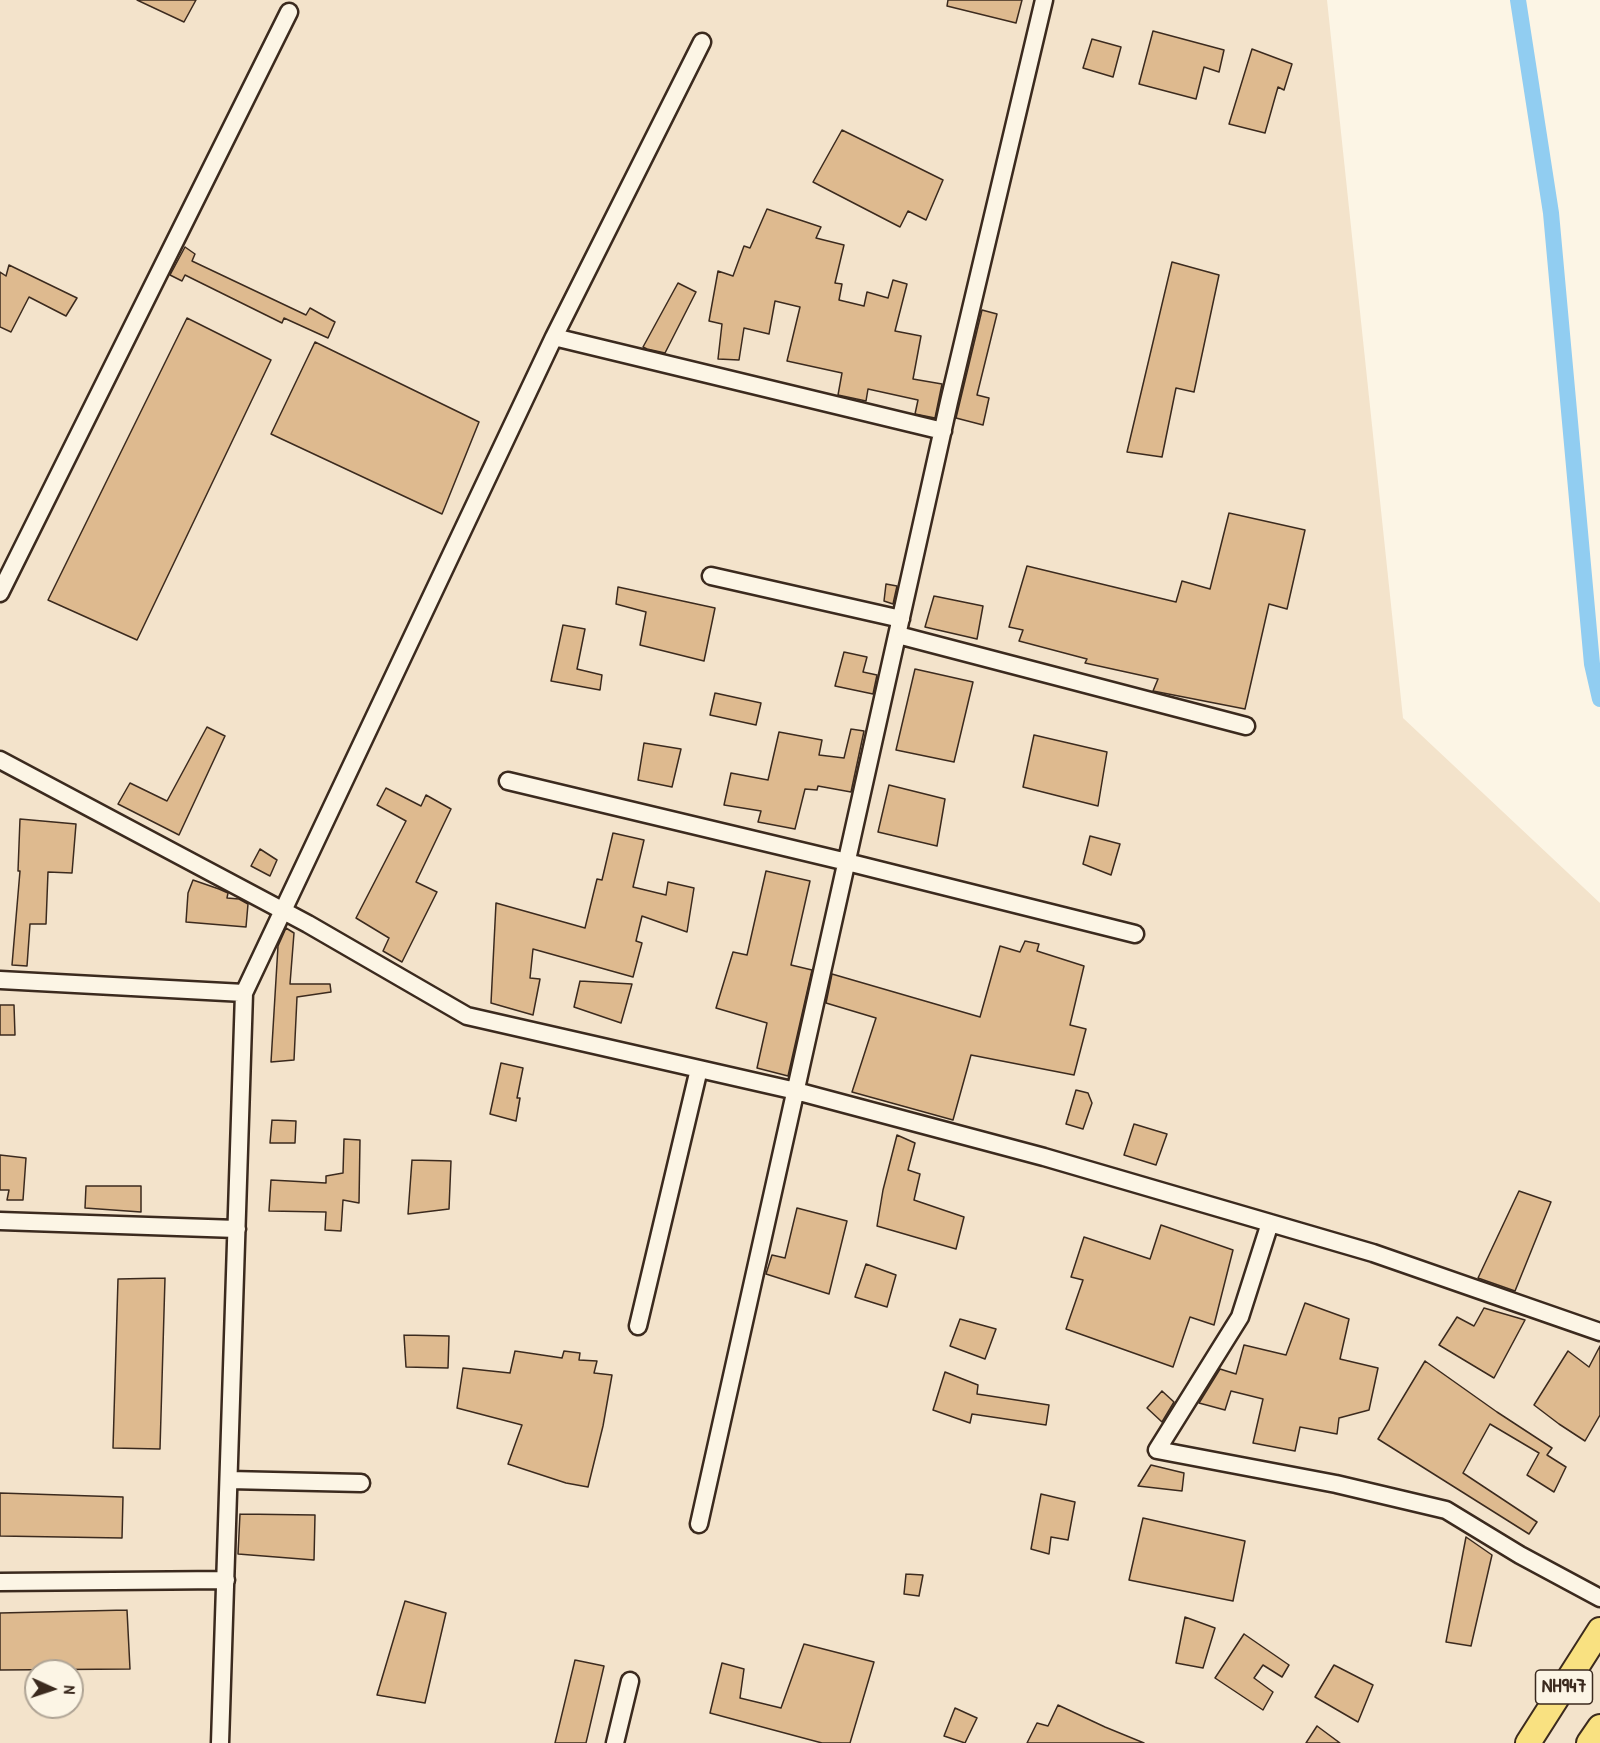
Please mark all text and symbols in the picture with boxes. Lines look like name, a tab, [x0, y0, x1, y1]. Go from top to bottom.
north arrow	[24, 1659, 84, 1719]
road number: NH947	[1536, 1670, 1592, 1704]
text: N	[59, 1685, 81, 1695]

